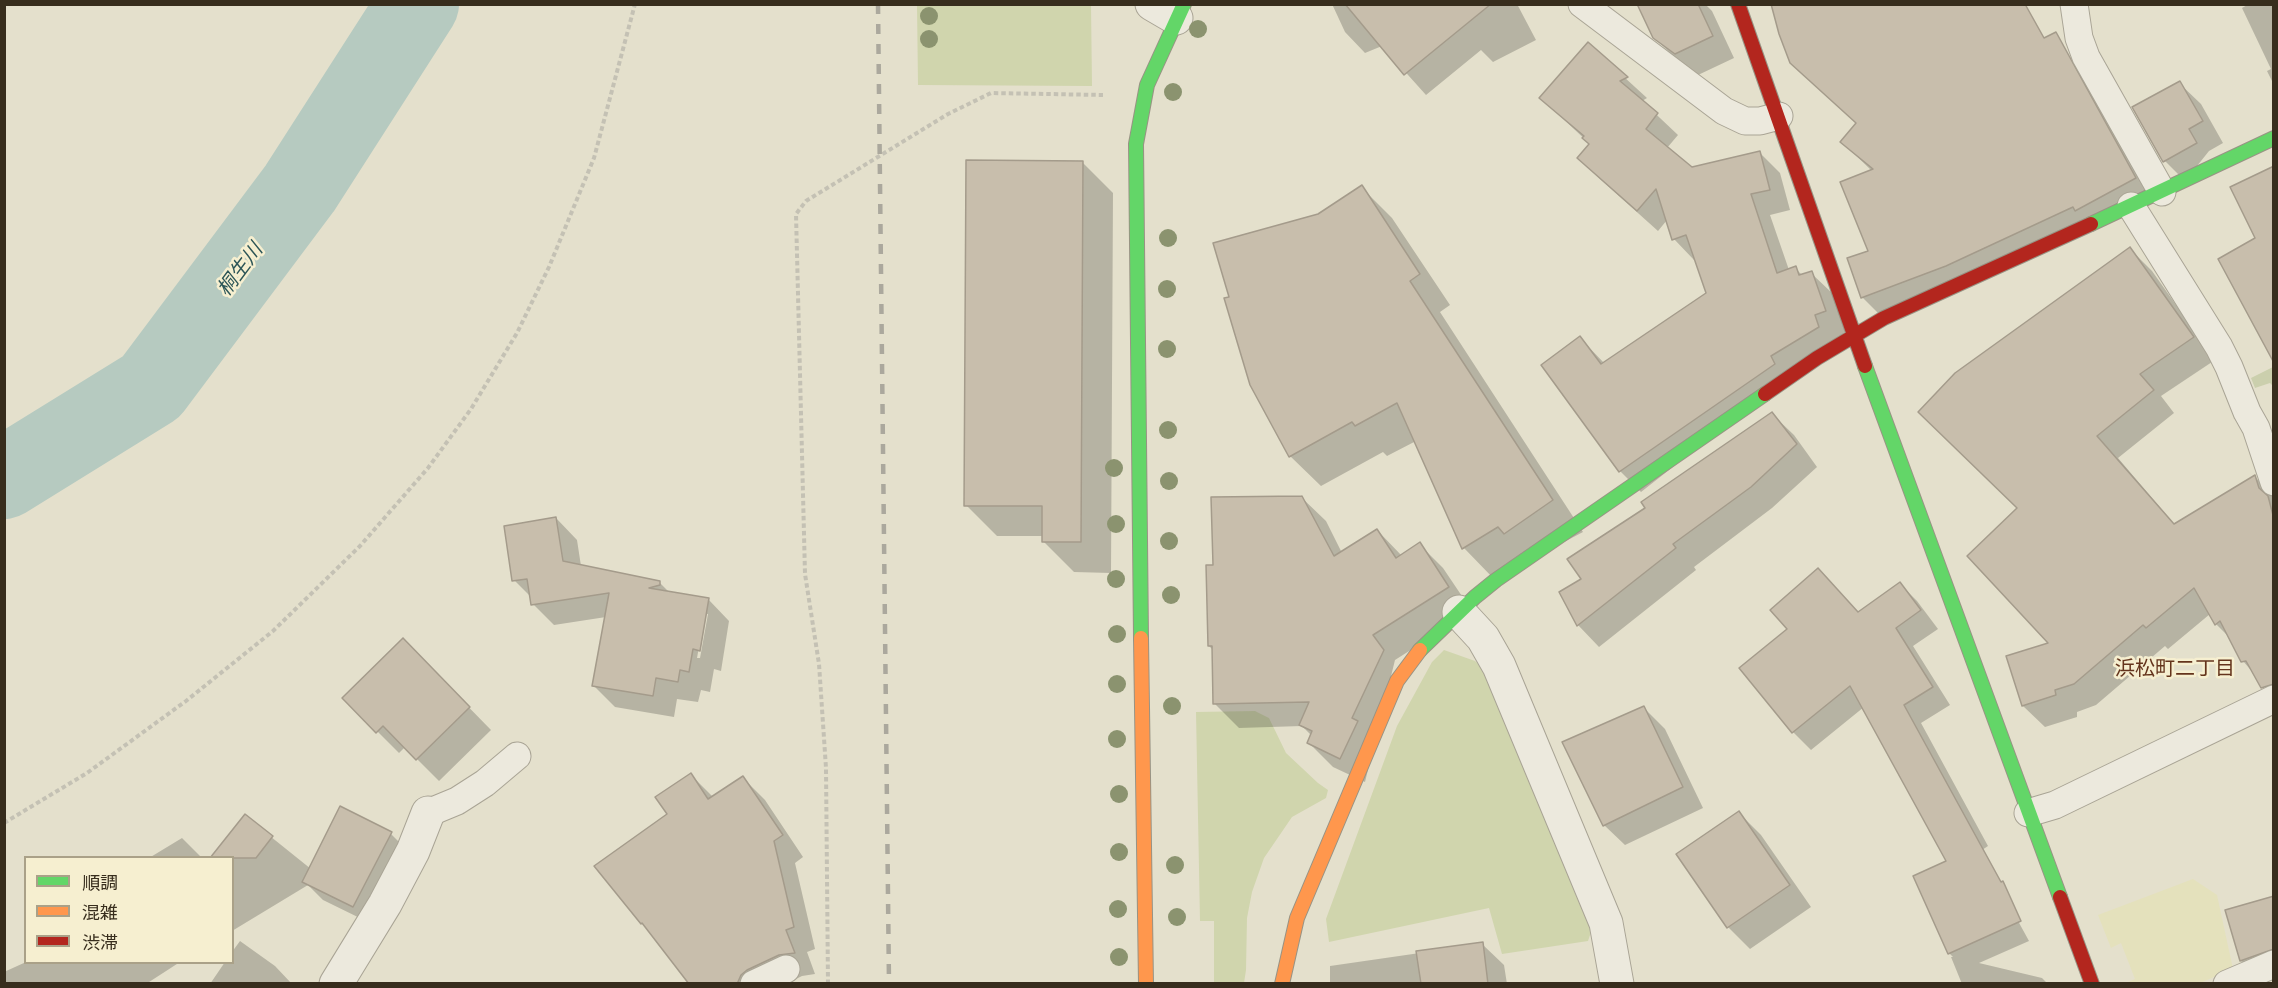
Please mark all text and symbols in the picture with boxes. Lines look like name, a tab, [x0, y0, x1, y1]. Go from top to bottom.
water label: 桐生川	[211, 238, 267, 300]
district label: 浜松町二丁目	[2115, 655, 2235, 679]
legend	[24, 856, 234, 964]
text: 順調	[82, 868, 118, 894]
text: 混雑	[82, 898, 118, 924]
text: 渋滞	[82, 928, 118, 954]

